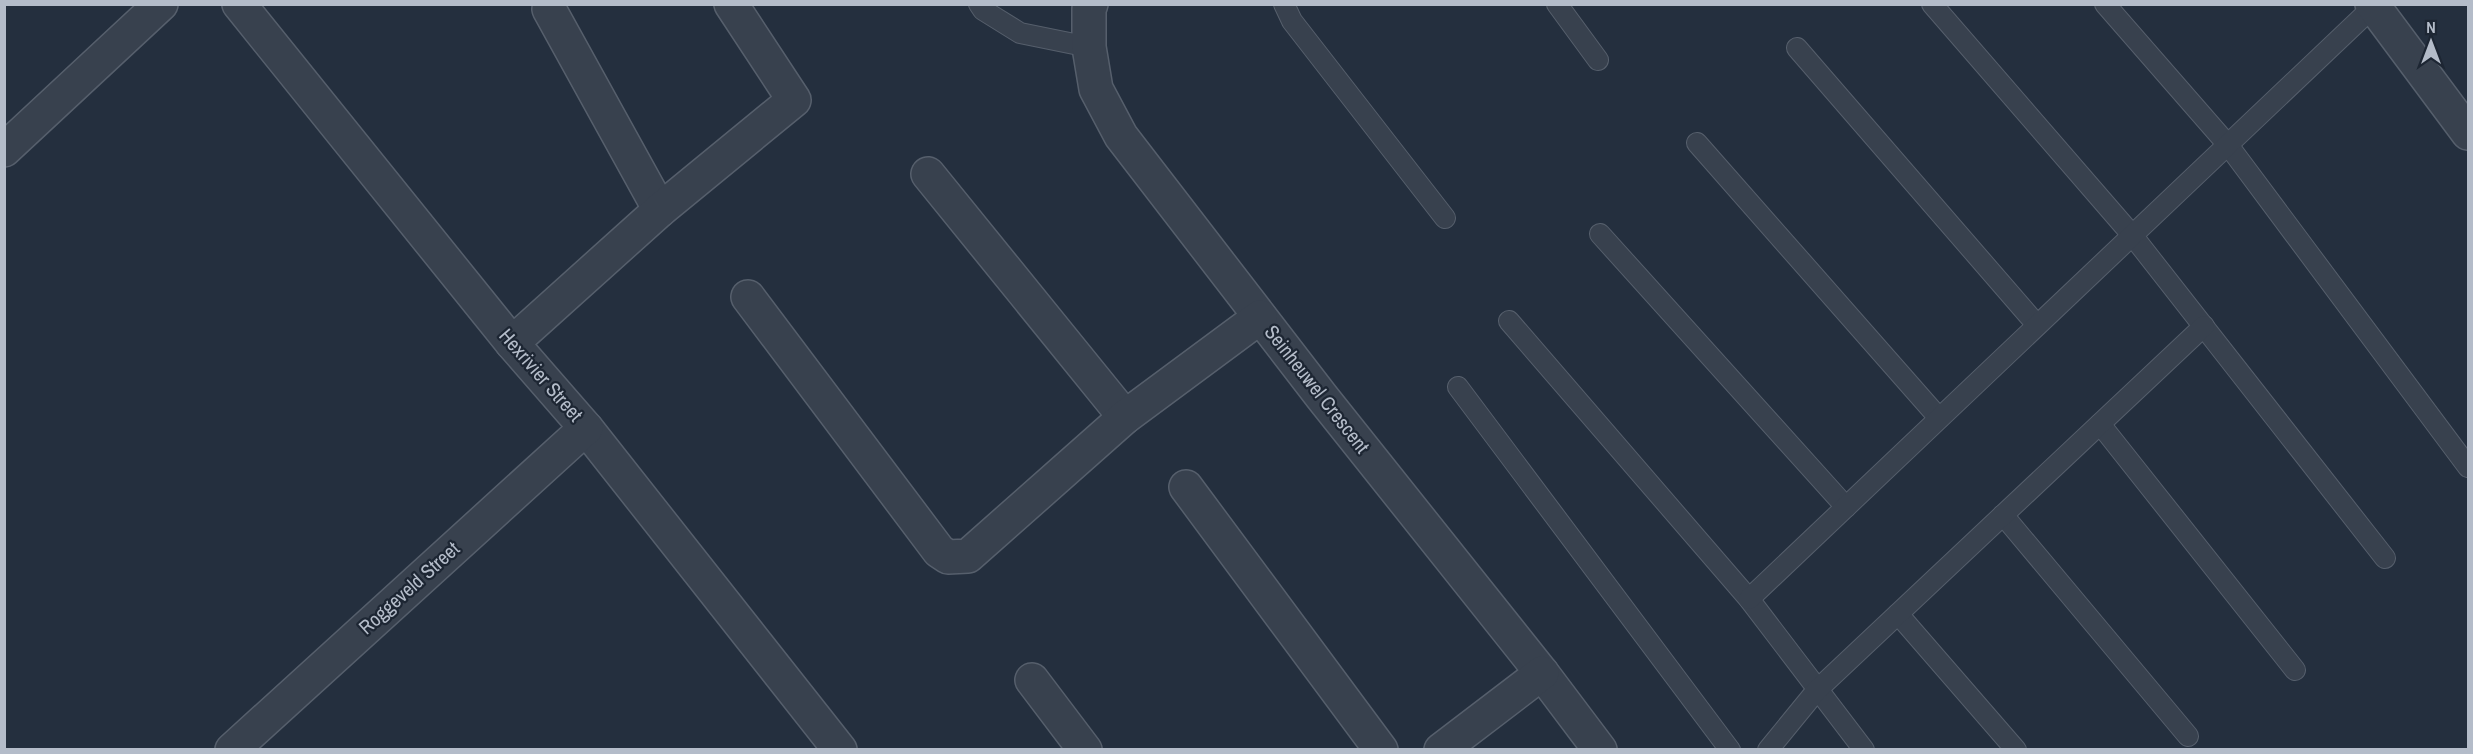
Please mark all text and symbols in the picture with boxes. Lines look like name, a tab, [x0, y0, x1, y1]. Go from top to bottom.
north arrow	[2401, 12, 2461, 72]
text: N	[2426, 16, 2436, 38]
street label: Seinheuwel Crescent	[1259, 319, 1376, 459]
street label: Hexrivier Street	[494, 322, 590, 427]
street label: Roggeveld Street	[353, 535, 465, 640]

